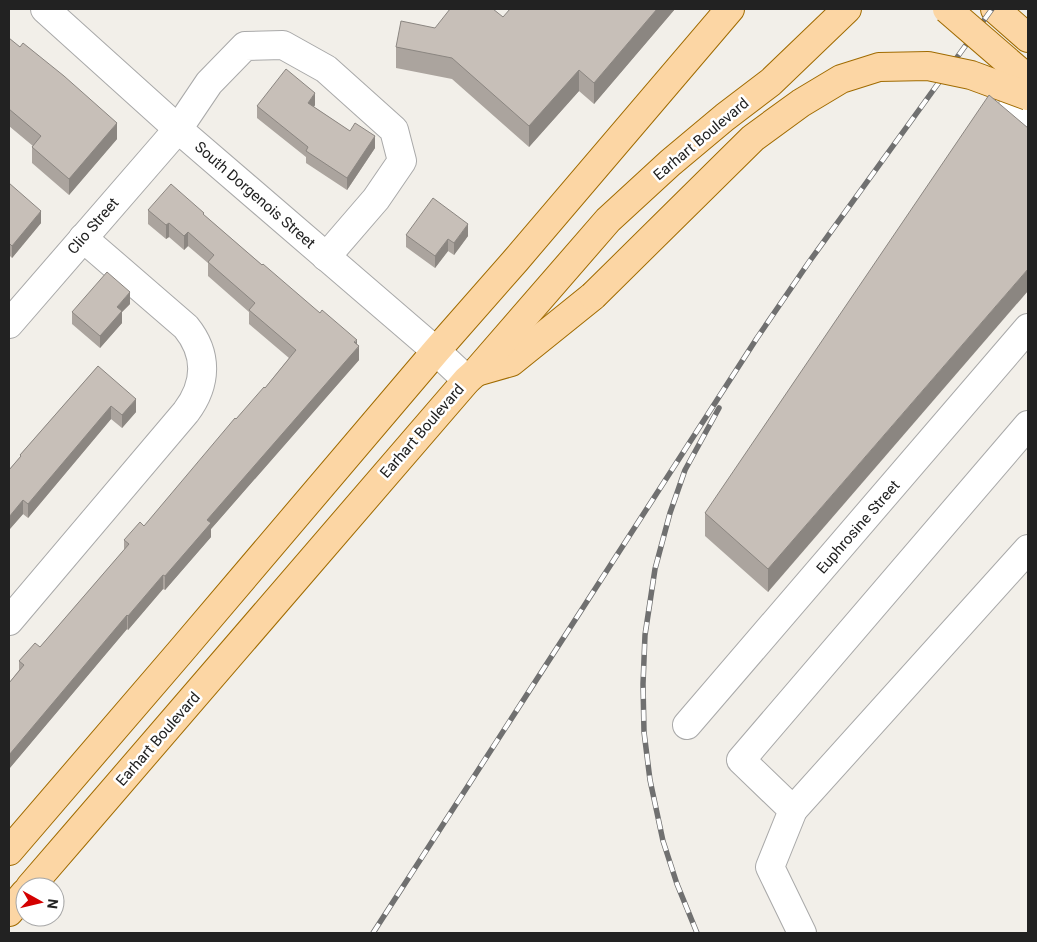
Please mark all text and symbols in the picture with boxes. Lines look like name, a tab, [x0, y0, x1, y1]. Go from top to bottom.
street label: Earhart Boulevard	[650, 94, 752, 184]
street label: South Dorgenois Street	[191, 138, 319, 252]
street label: Clio Street	[64, 194, 122, 258]
street label: Earhart Boulevard	[376, 380, 468, 482]
street label: Euphrosine Street	[813, 477, 903, 577]
street label: Earhart Boulevard	[112, 688, 204, 790]
north arrow	[15, 877, 65, 927]
text: N	[44, 898, 61, 910]

